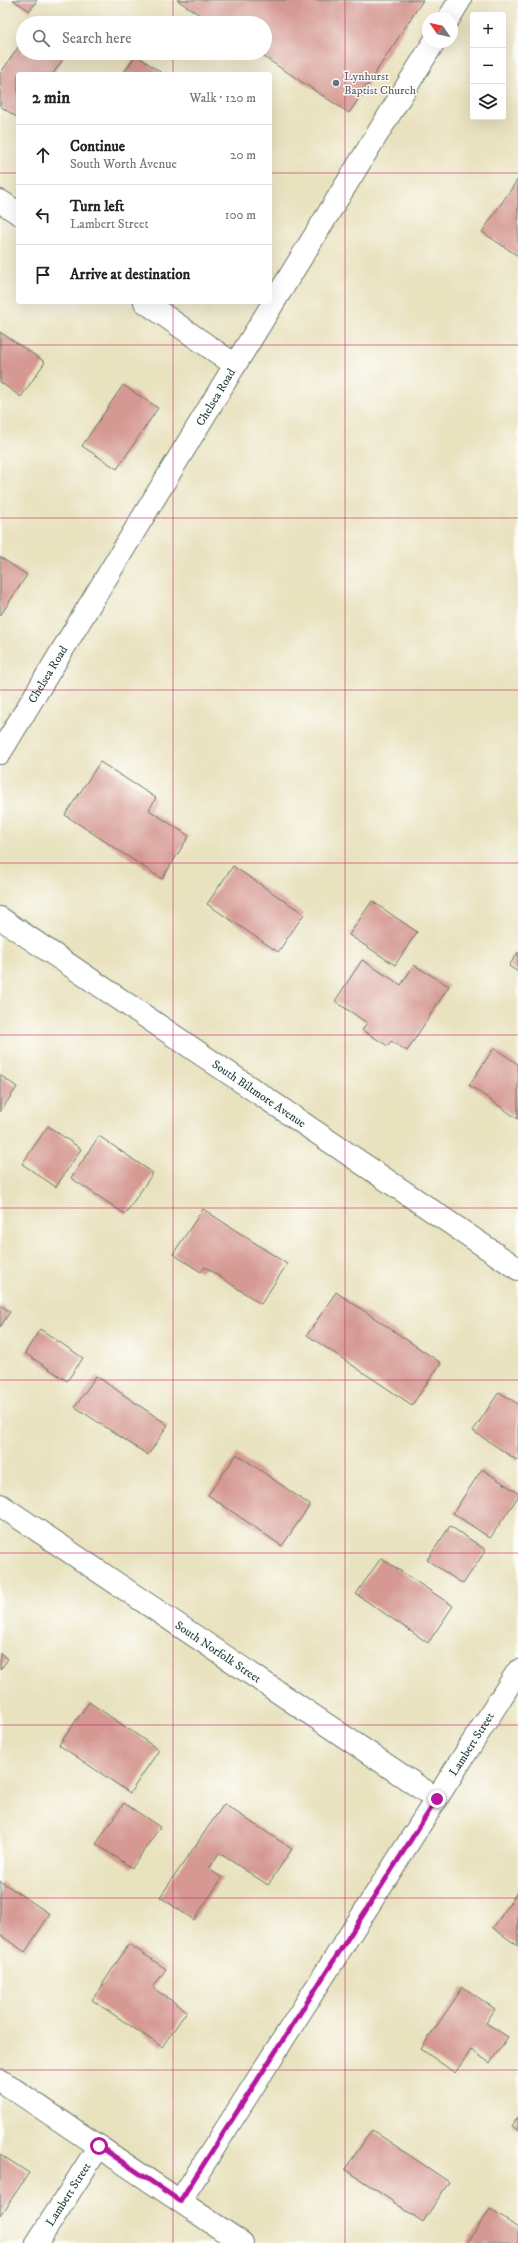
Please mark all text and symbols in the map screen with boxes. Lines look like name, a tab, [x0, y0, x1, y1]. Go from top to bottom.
north arrow	[422, 12, 458, 48]
map controls	[470, 12, 506, 120]
button: +	[470, 12, 506, 48]
search box	[16, 16, 272, 60]
icon: search	[30, 27, 52, 49]
text: Search here	[62, 29, 131, 48]
button: −	[470, 48, 506, 84]
place label: Lynhurst Baptist Church	[344, 69, 417, 98]
marker: Lynhurst Baptist Church	[331, 78, 341, 88]
button: layers	[470, 84, 506, 120]
text: 2 min	[32, 87, 70, 109]
text: Walk · 120 m	[190, 90, 256, 106]
text: Continue	[70, 137, 125, 156]
icon: ahead	[32, 144, 54, 166]
text: 20 m	[230, 147, 256, 163]
text: South Worth Avenue	[70, 156, 177, 172]
text: Turn left	[70, 197, 124, 216]
icon: left	[32, 204, 54, 226]
text: 100 m	[225, 207, 256, 223]
text: Lambert Street	[70, 216, 149, 232]
icon: arrive	[32, 264, 54, 286]
text: Arrive at destination	[70, 265, 190, 284]
street label: Chelsea Road	[192, 366, 239, 429]
street label: Chelsea Road	[25, 643, 71, 706]
street label: South Biltmore Avenue	[209, 1056, 309, 1131]
street label: South Norfolk Street	[172, 1617, 264, 1686]
street label: Lambert Street	[446, 1709, 497, 1779]
route end	[428, 1790, 446, 1808]
route start	[90, 2137, 108, 2155]
street label: Lambert Street	[42, 2159, 94, 2229]

